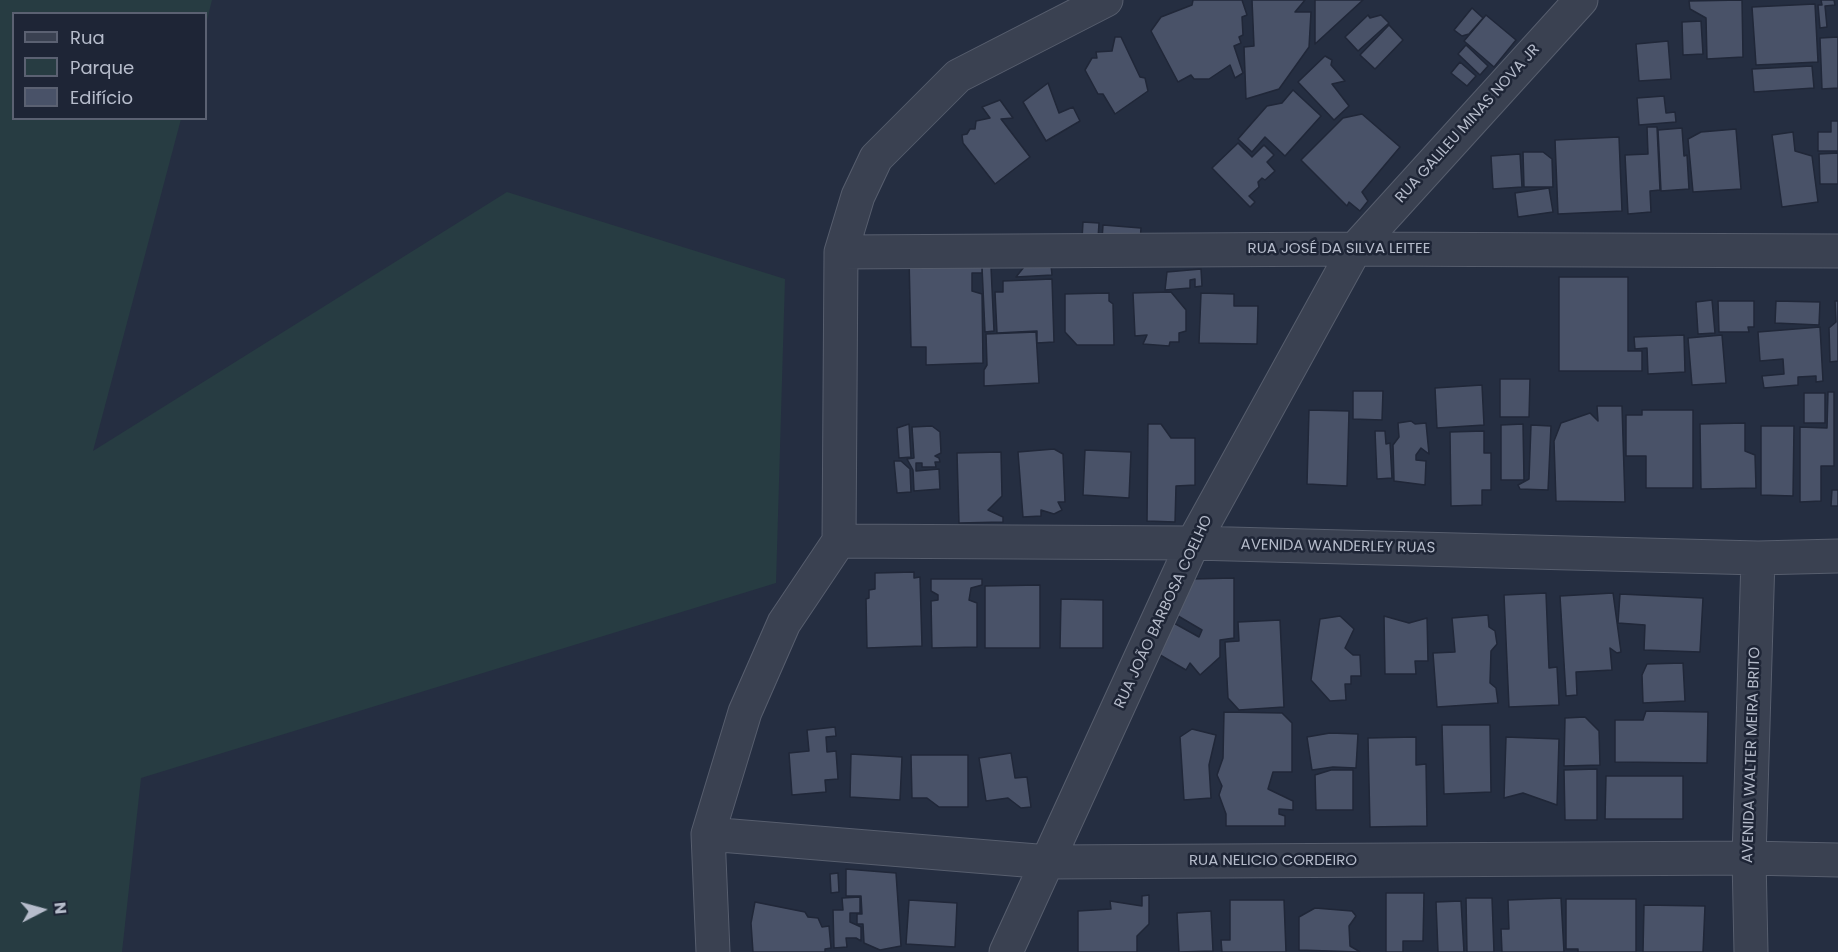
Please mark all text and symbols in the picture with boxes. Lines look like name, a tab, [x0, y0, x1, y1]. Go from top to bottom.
legend	[12, 12, 207, 120]
text: Rua	[70, 25, 105, 50]
street label: RUA GALILEU MINAS NOVA JR	[1392, 41, 1544, 207]
text: Parque	[70, 55, 134, 80]
text: Edifício	[70, 85, 133, 110]
street label: RUA JOSÉ DA SILVA LEITEE	[1248, 240, 1430, 258]
street label: RUA JOÃO BARBOSA COELHO	[1111, 513, 1217, 711]
street label: AVENIDA WANDERLEY RUAS	[1241, 536, 1435, 558]
street label: AVENIDA WALTER MEIRA BRITO	[1739, 646, 1765, 864]
street label: RUA NELICIO CORDEIRO	[1189, 852, 1357, 870]
north arrow	[12, 880, 72, 940]
text: N	[48, 901, 72, 915]

